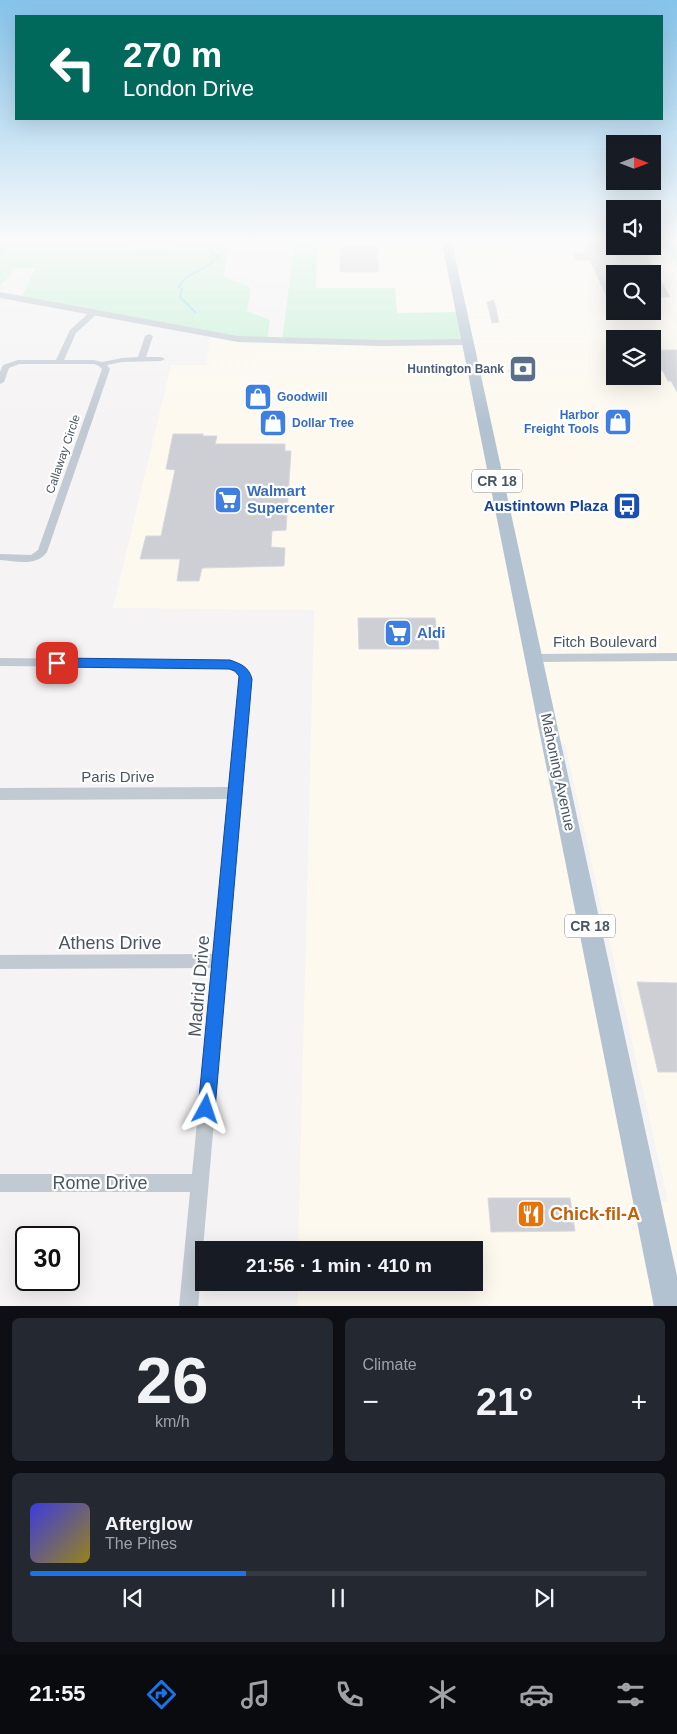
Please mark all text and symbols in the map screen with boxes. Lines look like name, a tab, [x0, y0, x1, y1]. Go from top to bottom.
icon: left	[40, 35, 105, 100]
text: 270 m	[123, 35, 222, 74]
text: London Drive	[123, 76, 254, 101]
north arrow	[606, 135, 661, 190]
map controls	[606, 135, 661, 385]
button: sound	[606, 200, 661, 255]
button: search	[606, 265, 661, 320]
button: layers	[606, 330, 661, 385]
bank icon: Huntington Bank	[508, 354, 538, 384]
place label: Huntington Bank	[407, 362, 504, 376]
shop icon: Goodwill	[243, 382, 273, 412]
place label: Goodwill	[277, 390, 328, 404]
shop icon: Harbor Freight Tools	[603, 407, 633, 437]
shop icon: Dollar Tree	[258, 408, 288, 438]
place label: Harbor Freight Tools	[524, 408, 599, 436]
street label: Callaway Circle	[43, 412, 83, 495]
place label: Dollar Tree	[292, 416, 354, 430]
road number: CR 18	[472, 470, 522, 492]
place label: Walmart Supercenter	[247, 482, 335, 516]
supermarket icon: Walmart Supercenter	[213, 485, 243, 515]
bus stop icon: Austintown Plaza	[612, 491, 642, 521]
place label: Austintown Plaza	[484, 497, 609, 514]
supermarket icon: Aldi	[383, 618, 413, 648]
place label: Aldi	[417, 624, 445, 641]
street label: Fitch Boulevard	[553, 633, 657, 650]
pin	[36, 642, 78, 684]
icon: arrive	[43, 649, 71, 677]
street label: Mahoning Avenue	[538, 712, 579, 832]
street label: Paris Drive	[81, 768, 155, 785]
road number: CR 18	[565, 914, 615, 938]
street label: Athens Drive	[58, 933, 162, 953]
street label: Madrid Drive	[185, 934, 213, 1038]
position arrow	[179, 1082, 231, 1134]
street label: Rome Drive	[52, 1173, 148, 1193]
restaurant icon: Chick-fil-A	[516, 1199, 546, 1229]
place label: Chick-fil-A	[550, 1204, 640, 1224]
speed limit sign: 30	[15, 1226, 80, 1291]
text: 21:56 · 1 min · 410 m	[246, 1255, 432, 1276]
text: 26	[136, 1344, 208, 1417]
text: Climate	[363, 1356, 417, 1373]
text: 21°	[476, 1381, 533, 1423]
text: −	[363, 1386, 379, 1417]
text: +	[631, 1386, 647, 1417]
text: km/h	[155, 1413, 190, 1430]
text: Afterglow	[105, 1513, 193, 1534]
text: The Pines	[105, 1535, 177, 1552]
icon: previous	[119, 1584, 147, 1612]
icon: pause	[324, 1584, 352, 1612]
icon: next	[530, 1584, 558, 1612]
icon: directions	[144, 1677, 179, 1712]
icon: music	[238, 1677, 273, 1712]
icon: phone	[332, 1677, 367, 1712]
icon: climate	[425, 1677, 460, 1712]
icon: car	[519, 1677, 554, 1712]
icon: filters	[613, 1677, 648, 1712]
text: 21:55	[29, 1681, 86, 1706]

